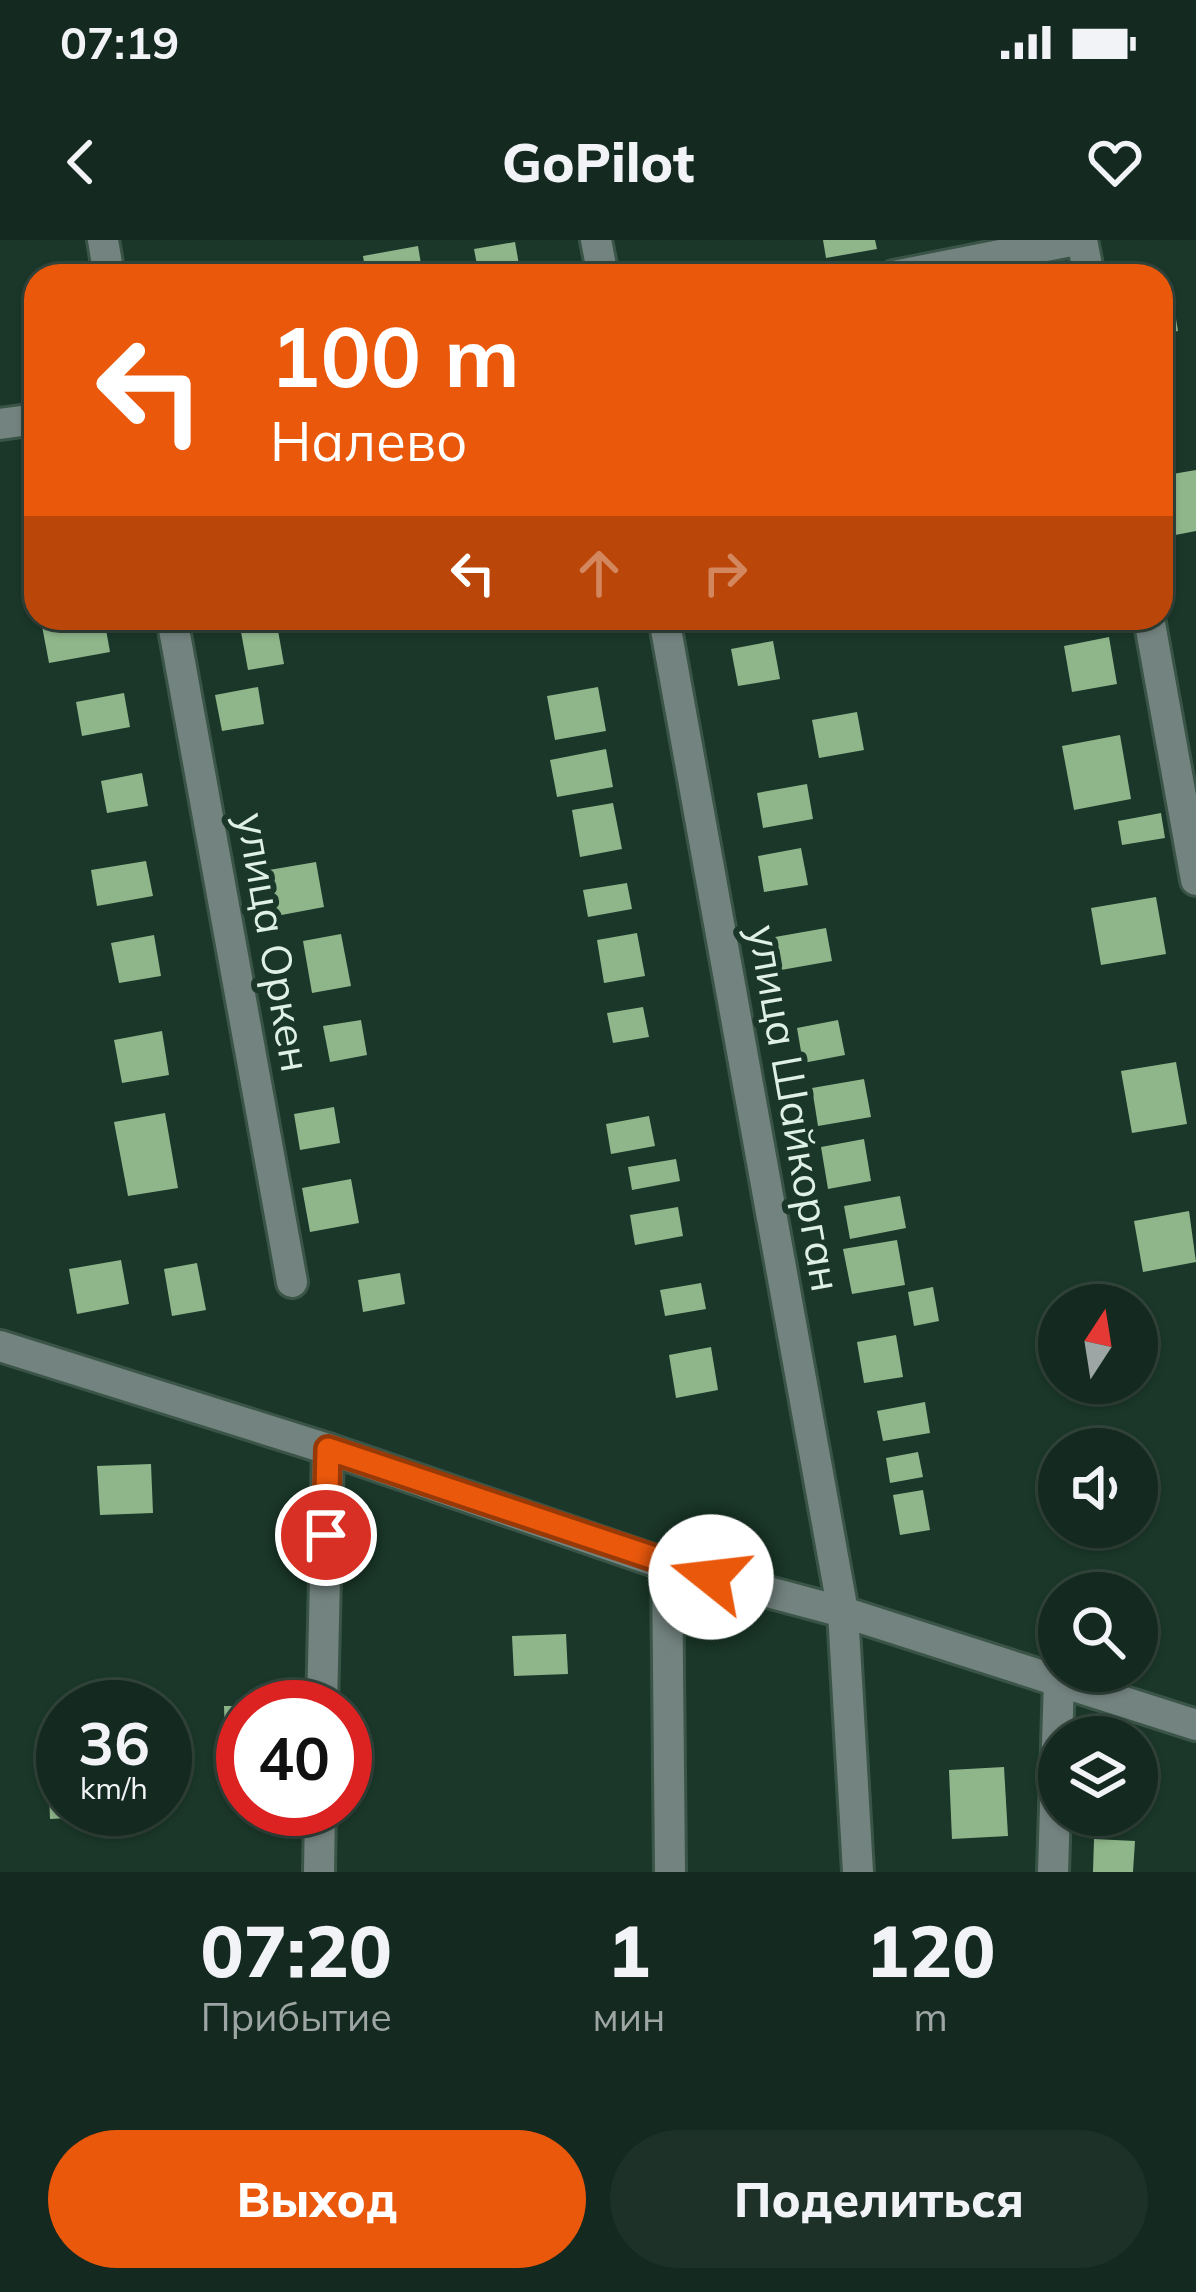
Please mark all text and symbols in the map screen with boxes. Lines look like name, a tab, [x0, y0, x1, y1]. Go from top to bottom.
text: 07:19	[60, 14, 179, 70]
text: GoPilot	[502, 128, 694, 196]
icon: back	[48, 129, 114, 195]
icon: heart	[1082, 129, 1148, 195]
text: 100 m	[270, 303, 520, 408]
icon: left	[72, 312, 228, 468]
text: Налево	[270, 407, 467, 475]
icon: left	[440, 540, 506, 606]
icon: ahead	[566, 540, 632, 606]
icon: right	[692, 540, 758, 606]
street label: улица Оркен	[226, 808, 323, 1076]
street label: улица Шайкорган	[737, 920, 854, 1295]
north arrow	[1038, 1284, 1158, 1404]
map controls	[1038, 1284, 1158, 1836]
button: sound	[1038, 1428, 1158, 1548]
pin	[275, 1484, 377, 1586]
icon: arrive	[293, 1502, 359, 1568]
position arrow	[648, 1514, 774, 1640]
button: search	[1038, 1572, 1158, 1692]
speed limit sign: 40	[216, 1680, 372, 1836]
text: 36	[78, 1705, 150, 1780]
button: layers	[1038, 1716, 1158, 1836]
text: km/h	[80, 1769, 148, 1807]
text: 07:20	[201, 1905, 392, 1995]
text: 1	[607, 1905, 651, 1995]
text: 120	[866, 1905, 995, 1995]
text: Прибытие	[201, 1992, 392, 2041]
text: мин	[593, 1992, 665, 2041]
text: m	[914, 1992, 948, 2041]
button: Выход	[48, 2130, 586, 2268]
button: Поделиться	[610, 2130, 1148, 2268]

